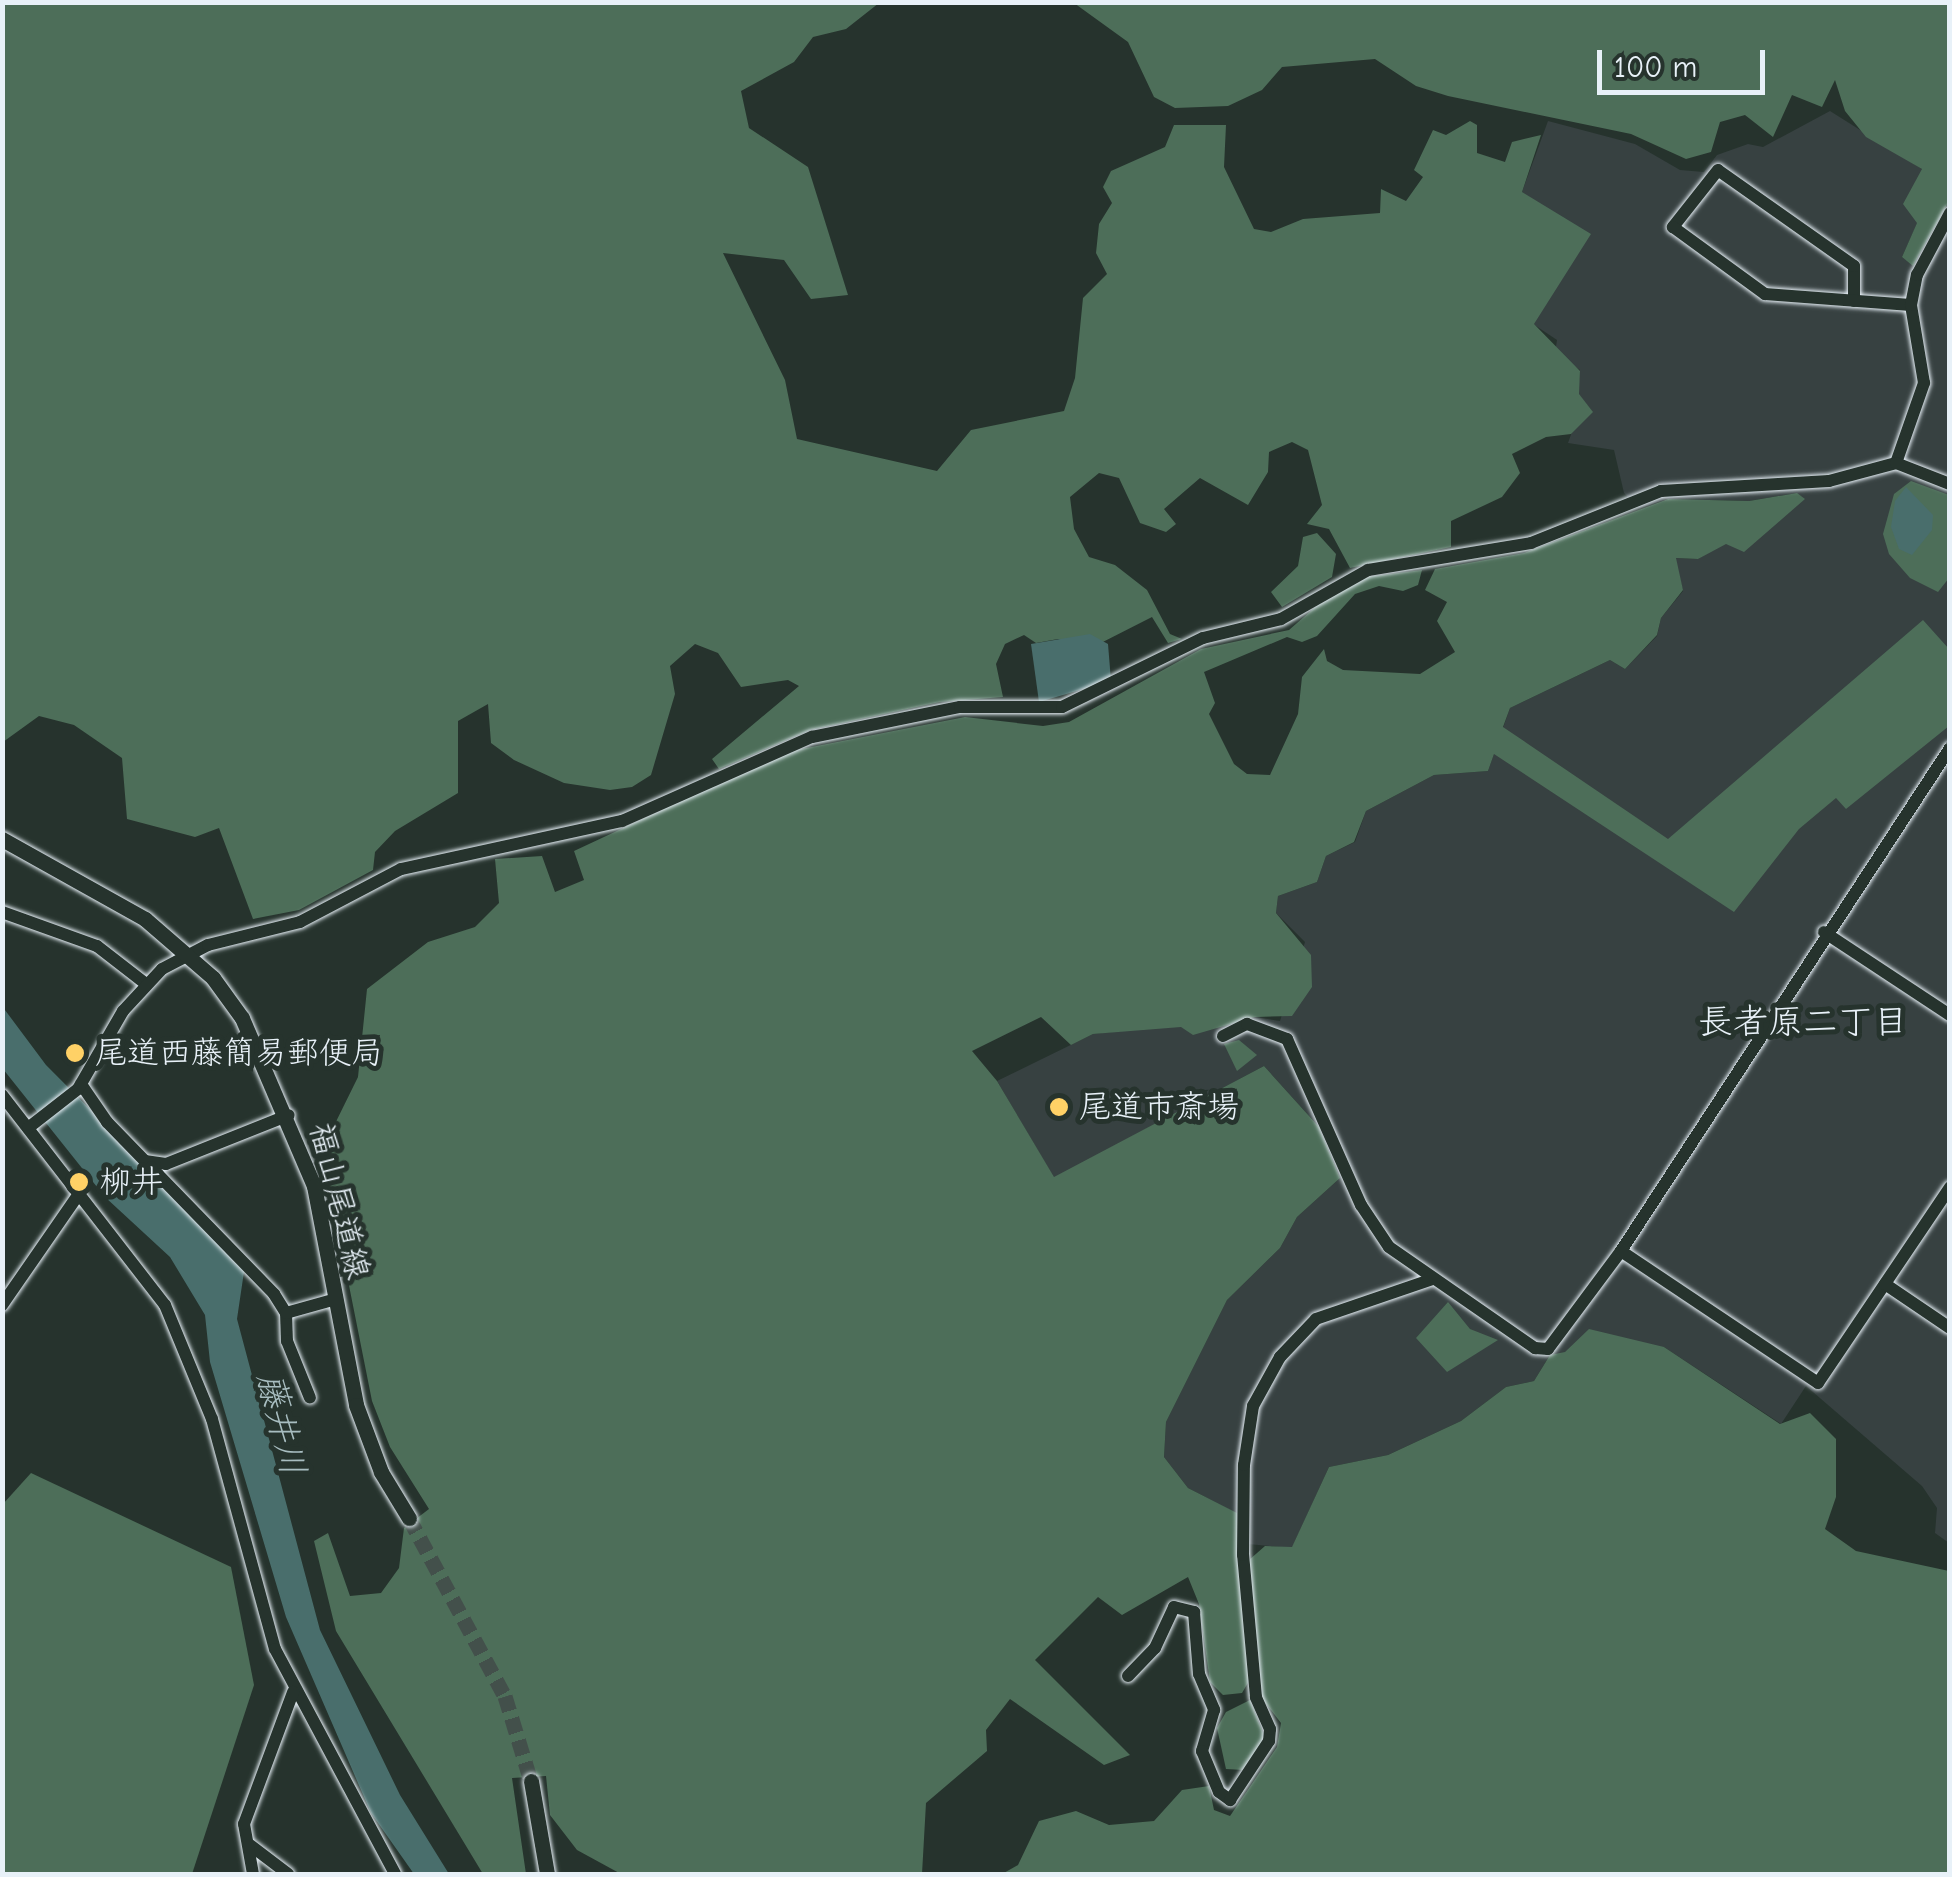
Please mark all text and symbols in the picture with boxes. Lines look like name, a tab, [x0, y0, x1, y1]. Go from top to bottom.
scale bar	[1602, 30, 1770, 92]
text: 100 m	[1614, 50, 1697, 85]
district label: 長者原二丁目	[1698, 1001, 1908, 1043]
place label: 尾道西藤簡易郵便局	[95, 1034, 383, 1072]
marker: 尾道西藤簡易郵便局	[64, 1042, 86, 1064]
place label: 尾道市斎場	[1079, 1088, 1239, 1126]
marker: 尾道市斎場	[1048, 1096, 1070, 1118]
street label: 福山尾道線	[301, 1119, 377, 1283]
place label: 柳井	[99, 1163, 163, 1201]
marker: 柳井	[68, 1171, 90, 1193]
water label: 藤井川	[248, 1368, 314, 1480]

